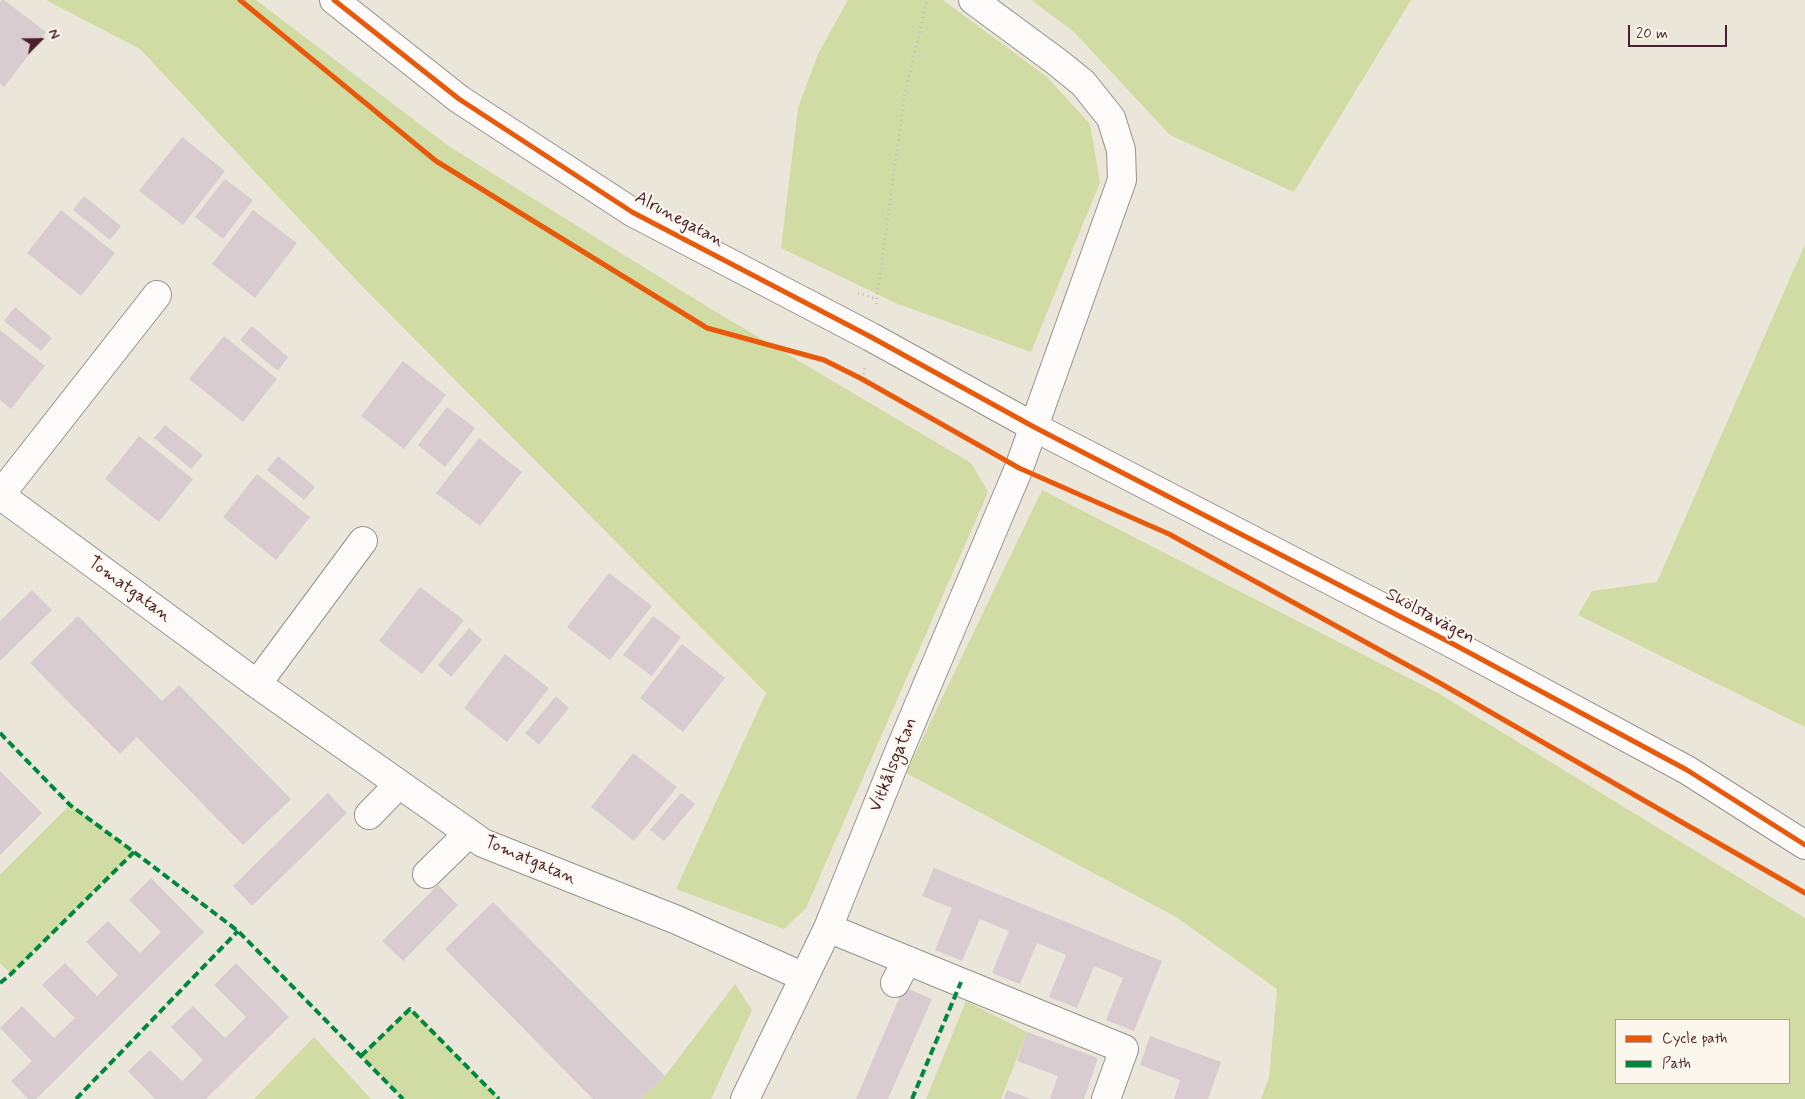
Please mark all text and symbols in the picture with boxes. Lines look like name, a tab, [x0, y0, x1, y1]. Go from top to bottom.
north arrow	[15, 15, 65, 65]
scale bar	[1630, 15, 1729, 47]
text: 20 m	[1636, 24, 1668, 44]
text: N	[44, 26, 64, 42]
street label: Alrunegatan	[631, 187, 727, 253]
street label: Tomatgatan	[83, 553, 175, 627]
street label: Skölstavägen	[1382, 584, 1478, 650]
street label: Vitkålsgatan	[865, 715, 923, 815]
street label: Tomatgatan	[481, 832, 579, 890]
legend	[1615, 1019, 1790, 1084]
text: Cycle path	[1662, 1029, 1727, 1049]
text: Path	[1662, 1054, 1691, 1074]

